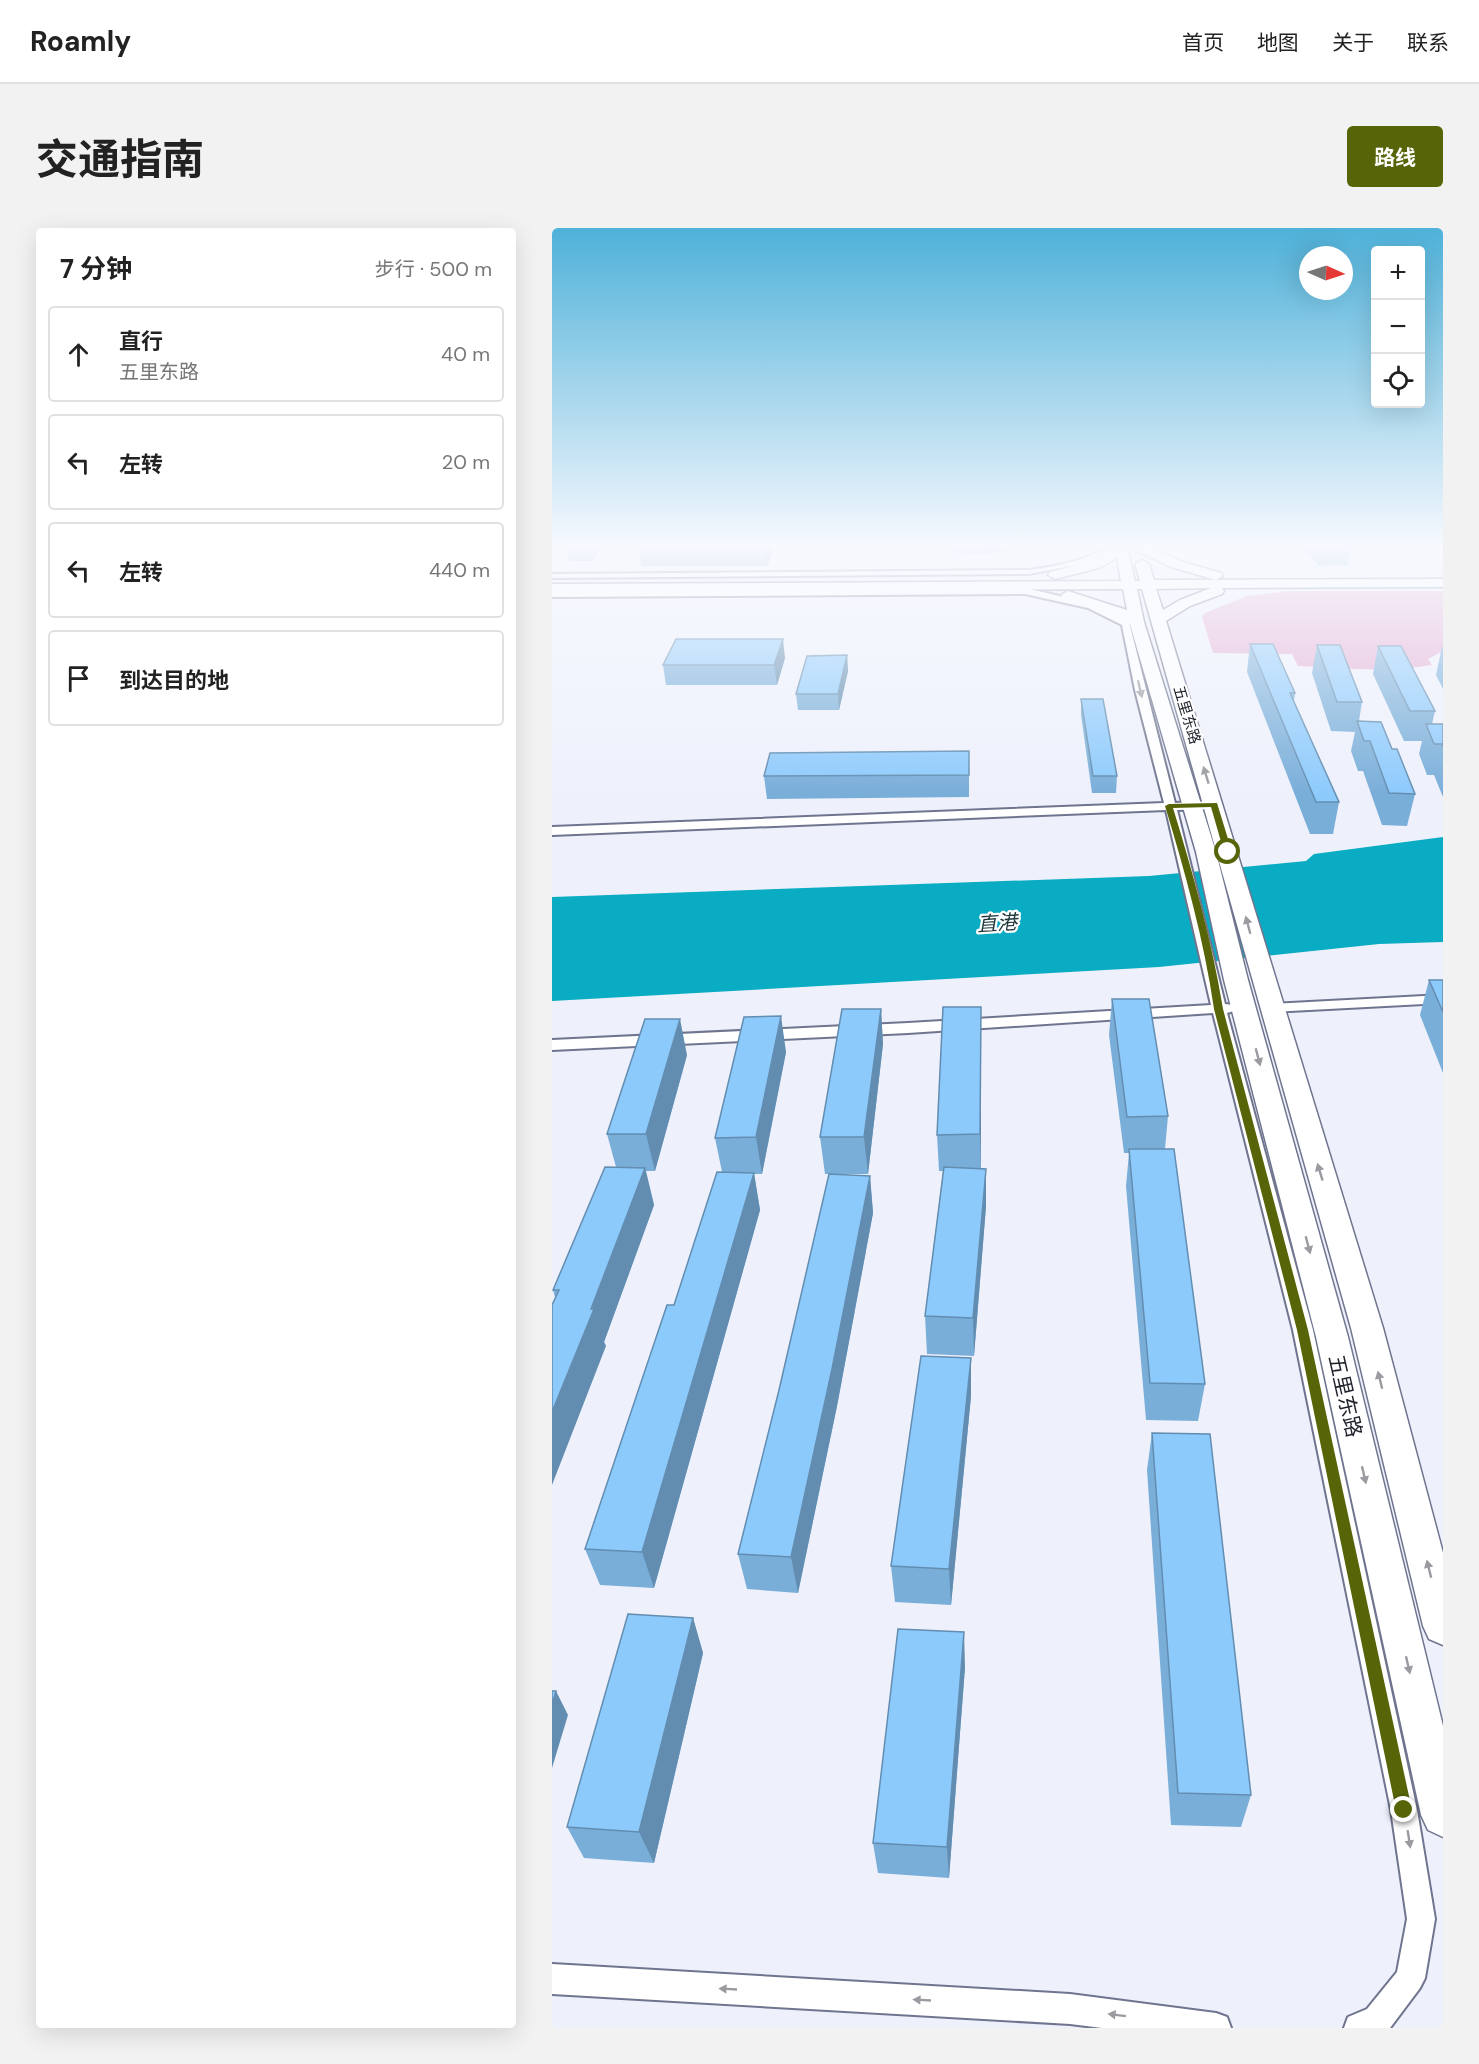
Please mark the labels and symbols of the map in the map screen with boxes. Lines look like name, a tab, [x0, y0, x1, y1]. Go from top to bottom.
north arrow	[1299, 246, 1353, 300]
one-way arrow	[1135, 680, 1145, 698]
street label: 五里东路	[1169, 683, 1205, 747]
one-way arrow	[1201, 766, 1210, 784]
route start	[1214, 838, 1240, 864]
water label: 直港	[976, 908, 1021, 937]
one-way arrow	[1243, 916, 1252, 934]
one-way arrow	[1254, 1048, 1263, 1066]
one-way arrow	[1315, 1163, 1324, 1181]
one-way arrow	[1303, 1236, 1313, 1254]
street label: 五里东路	[1322, 1352, 1368, 1440]
one-way arrow	[1375, 1371, 1385, 1389]
one-way arrow	[1360, 1466, 1369, 1485]
one-way arrow	[1423, 1560, 1433, 1578]
one-way arrow	[1404, 1656, 1414, 1675]
route end	[1390, 1796, 1416, 1822]
one-way arrow	[1404, 1830, 1413, 1849]
one-way arrow	[718, 1984, 737, 1994]
one-way arrow	[913, 1996, 932, 2005]
one-way arrow	[1107, 2010, 1126, 2020]

